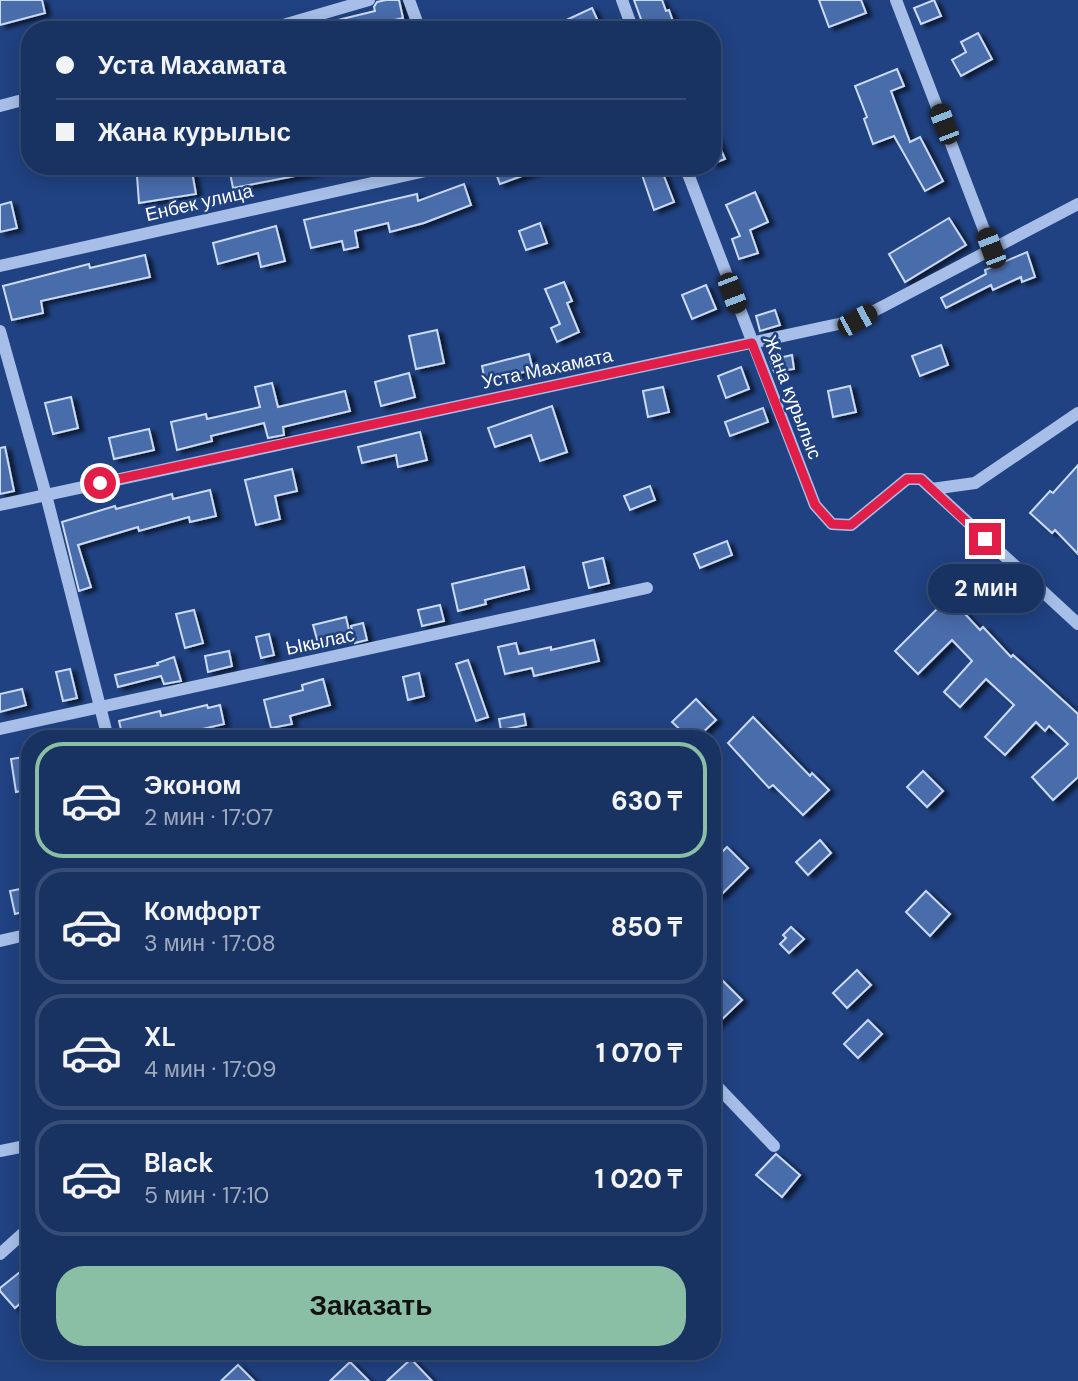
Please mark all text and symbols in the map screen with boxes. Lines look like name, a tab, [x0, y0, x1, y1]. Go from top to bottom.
text: Уста Махамата	[98, 48, 286, 82]
car	[927, 101, 962, 147]
text: Жана курылыс	[98, 115, 291, 149]
street label: Енбек улица	[143, 178, 256, 227]
car	[974, 225, 1009, 271]
car	[715, 270, 750, 316]
car	[834, 301, 881, 339]
street label: Жана курылыс	[757, 332, 828, 463]
street label: Уста Махамата	[479, 342, 615, 395]
route start	[84, 467, 116, 499]
route end	[969, 523, 1001, 555]
callout: 2 мин	[927, 564, 1043, 612]
text: 2 мин	[954, 573, 1018, 603]
street label: Ыкылас	[283, 622, 357, 661]
text: Эконом	[144, 768, 242, 802]
icon: car	[60, 769, 123, 832]
text: 630 ₸	[611, 784, 682, 818]
text: 2 мин · 17:07	[144, 802, 273, 832]
text: Комфорт	[144, 894, 261, 928]
icon: car	[60, 895, 123, 958]
text: 850 ₸	[611, 910, 682, 944]
text: 3 мин · 17:08	[144, 928, 276, 958]
text: XL	[144, 1020, 176, 1054]
icon: car	[60, 1021, 123, 1084]
text: 1 070 ₸	[596, 1036, 682, 1070]
text: 4 мин · 17:09	[144, 1054, 277, 1084]
text: Black	[144, 1146, 214, 1180]
icon: car	[60, 1147, 123, 1210]
text: 1 020 ₸	[595, 1162, 682, 1196]
text: 5 мин · 17:10	[144, 1180, 269, 1210]
button: Заказать	[56, 1266, 686, 1346]

